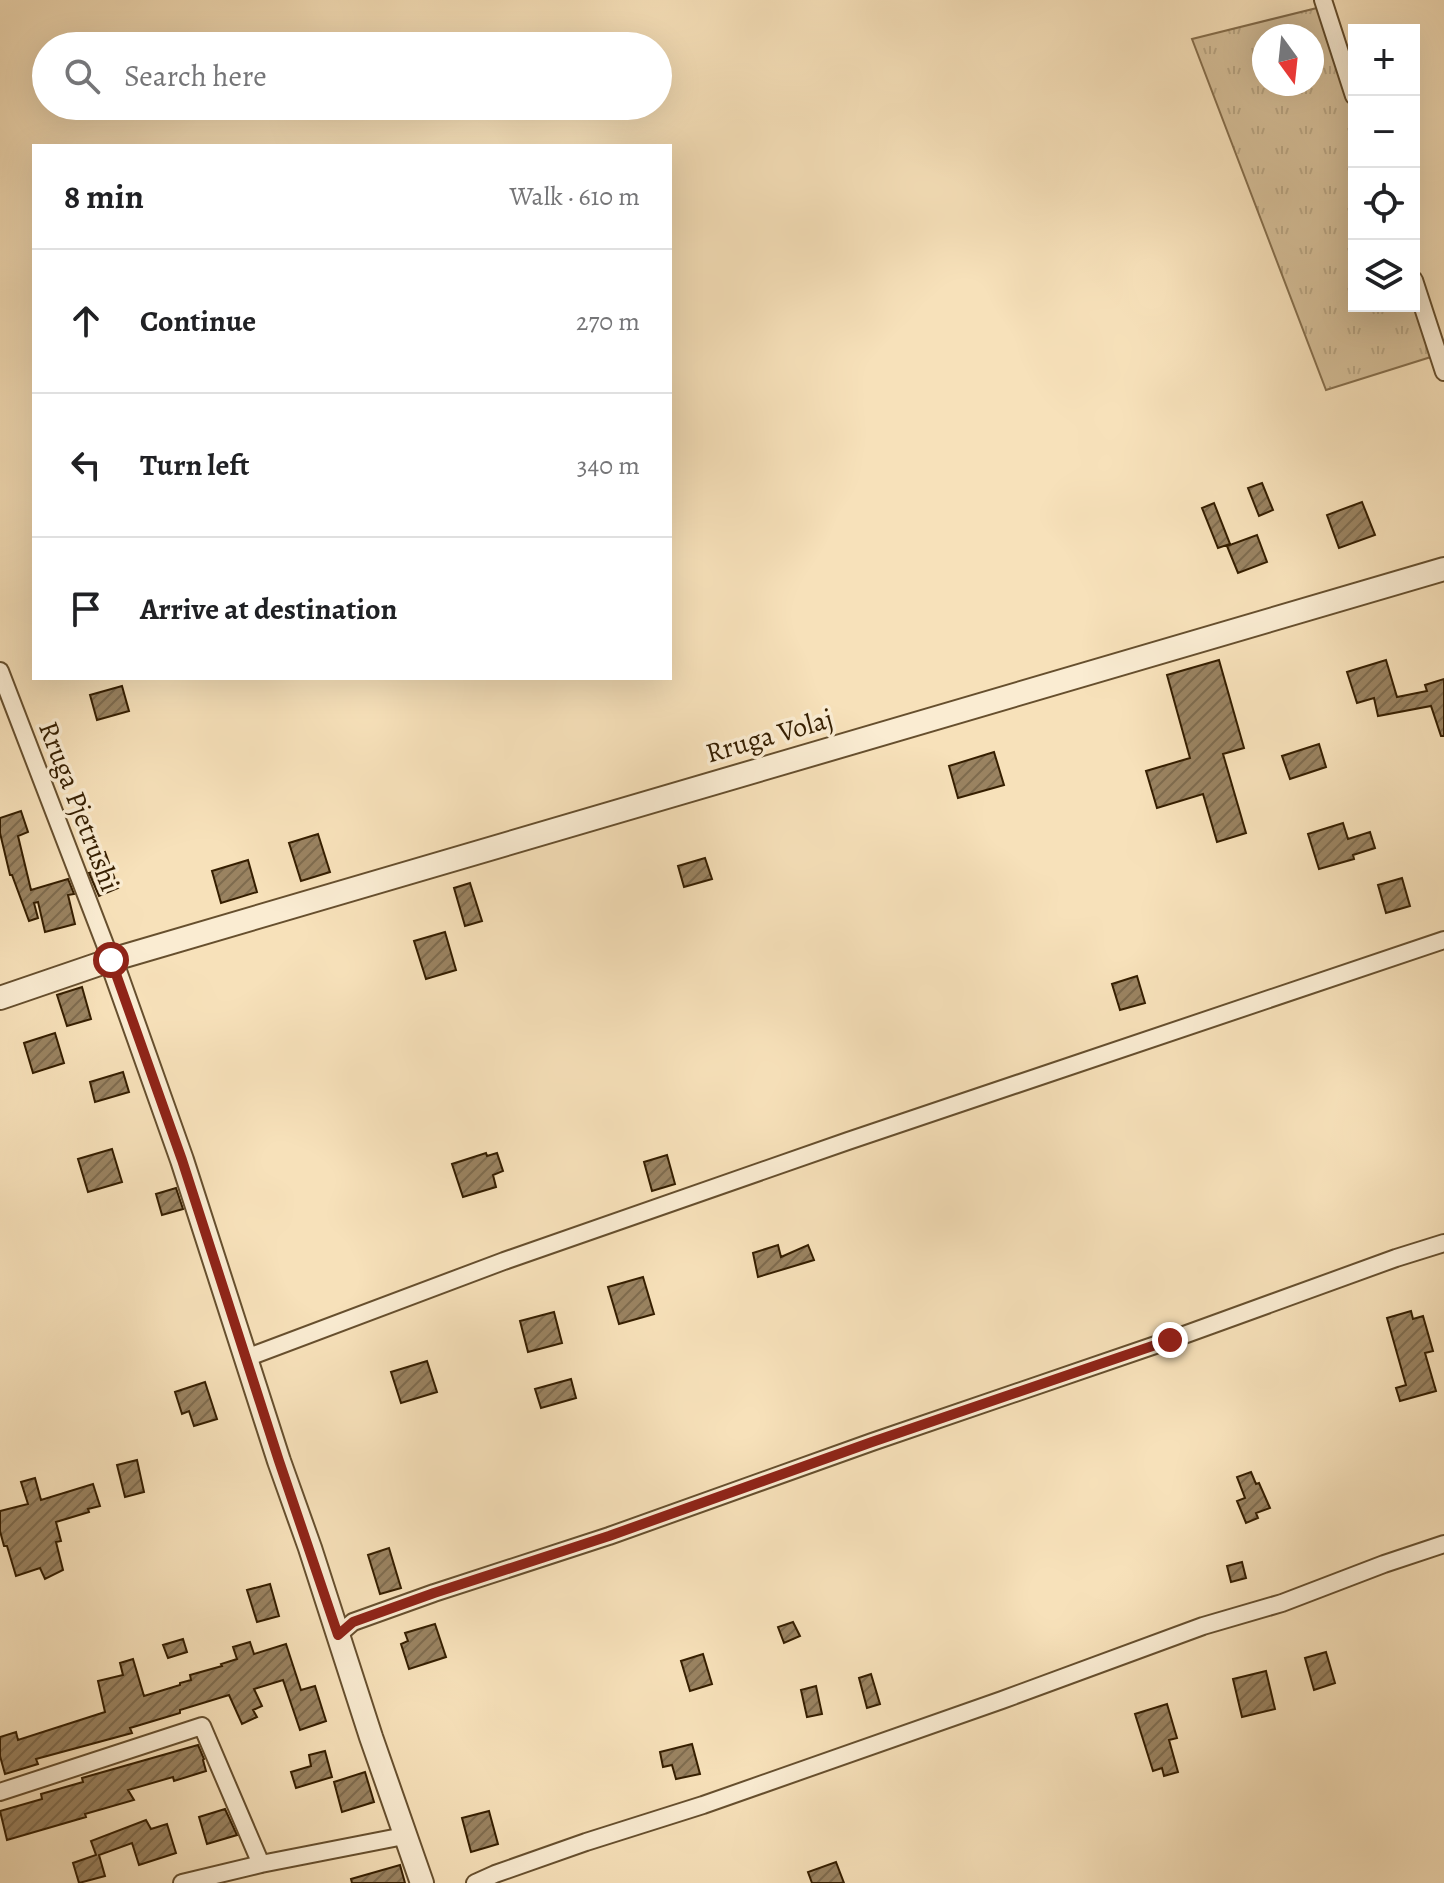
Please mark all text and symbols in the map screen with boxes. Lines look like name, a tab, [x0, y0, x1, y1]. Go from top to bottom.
north arrow	[1252, 24, 1324, 96]
map controls	[1348, 24, 1420, 312]
button: +	[1348, 24, 1420, 96]
search box	[32, 32, 672, 120]
icon: search	[60, 54, 104, 98]
text: Search here	[124, 56, 267, 96]
button: −	[1348, 96, 1420, 168]
button: locate	[1348, 168, 1420, 240]
text: 8 min	[64, 173, 144, 220]
text: Walk · 610 m	[509, 179, 640, 214]
button: layers	[1348, 240, 1420, 312]
icon: ahead	[64, 299, 108, 343]
text: Continue	[140, 301, 256, 341]
text: 270 m	[576, 304, 640, 339]
icon: left	[64, 443, 108, 487]
text: Turn left	[140, 445, 249, 485]
text: 340 m	[577, 448, 640, 483]
icon: arrive	[64, 587, 108, 631]
text: Arrive at destination	[140, 589, 397, 629]
street label: Rruga Volaj	[701, 700, 837, 772]
street label: Rruga Pjetrushi	[29, 716, 129, 897]
route start	[93, 942, 129, 978]
route end	[1152, 1322, 1188, 1358]

